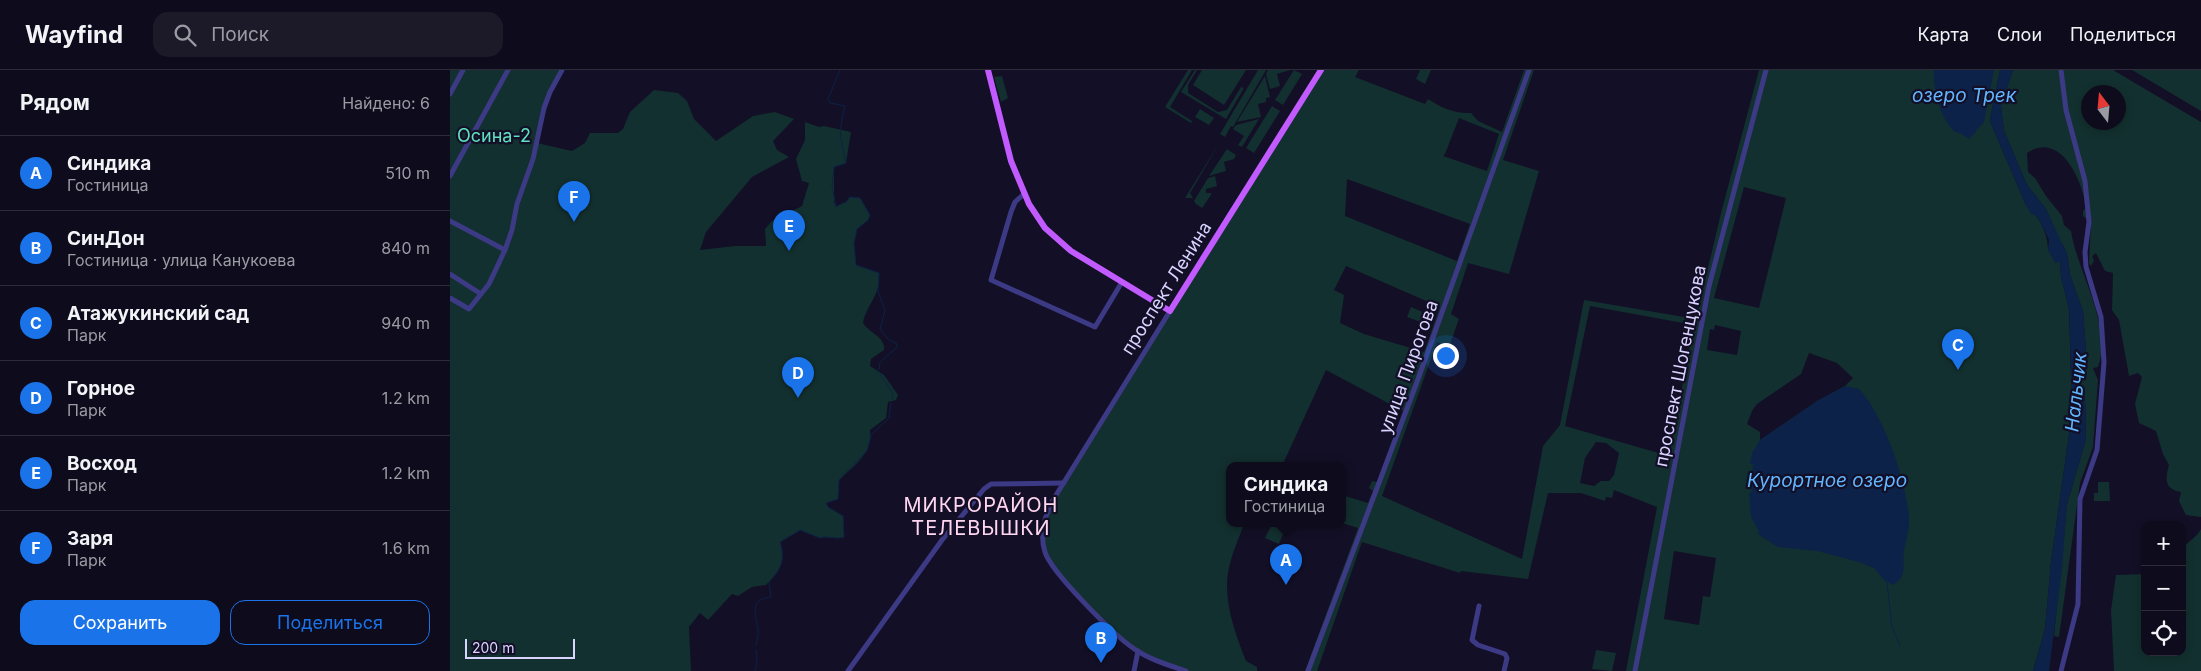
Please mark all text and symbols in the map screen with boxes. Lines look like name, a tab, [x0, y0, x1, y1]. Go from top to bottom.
search box	[153, 12, 503, 57]
text: Wayfind	[25, 20, 123, 49]
icon: search	[171, 21, 199, 49]
text: Поиск	[211, 23, 269, 46]
text: Карта	[1917, 24, 1969, 45]
text: Слои	[1997, 24, 2042, 45]
text: Поделиться	[2070, 24, 2176, 45]
water label: озеро Трек	[1912, 84, 2017, 107]
north arrow	[2081, 85, 2126, 130]
text: Рядом	[20, 90, 90, 115]
text: Найдено: 6	[342, 93, 430, 113]
park label: Осина-2	[457, 125, 531, 146]
text: Синдика	[67, 152, 151, 175]
text: A	[30, 163, 42, 183]
text: 510 m	[385, 163, 430, 183]
text: Гостиница	[67, 175, 148, 195]
pin: F	[558, 181, 590, 222]
pin: E	[773, 210, 805, 251]
street label: проспект Ленина	[1117, 218, 1215, 358]
text: СинДон	[67, 227, 145, 250]
text: B	[31, 238, 41, 258]
text: 840 m	[381, 238, 430, 258]
text: Гостиница · улица Канукоева	[67, 250, 295, 270]
street label: проспект Шогенцукова	[1650, 263, 1710, 469]
street label: улица Пирогова	[1374, 297, 1442, 437]
text: Атажукинский сад	[67, 302, 249, 325]
text: C	[30, 313, 42, 333]
text: 940 m	[381, 313, 430, 333]
text: Парк	[67, 325, 106, 345]
pin: C	[1942, 329, 1974, 370]
your location	[1433, 343, 1459, 369]
water label: Нальчик	[2060, 350, 2092, 433]
pin: D	[782, 357, 814, 398]
text: Горное	[67, 377, 135, 400]
text: D	[30, 388, 42, 408]
text: 1.2 km	[382, 388, 430, 408]
text: Парк	[67, 400, 106, 420]
text: Восход	[67, 452, 137, 475]
popup	[1226, 462, 1346, 527]
text: E	[31, 463, 41, 483]
text: 1.2 km	[382, 463, 430, 483]
water label: Курортное озеро	[1747, 469, 1907, 492]
text: Синдика	[1244, 473, 1328, 496]
text: Парк	[67, 475, 106, 495]
district label: МИКРОРАЙОН ТЕЛЕВЫШКИ	[904, 492, 1058, 540]
text: Гостиница	[1244, 496, 1325, 516]
map controls	[2141, 521, 2186, 656]
button: +	[2141, 521, 2186, 566]
text: Заря	[67, 527, 113, 550]
text: F	[31, 538, 41, 558]
text: 1.6 km	[382, 538, 430, 558]
pin: A	[1270, 544, 1302, 585]
text: Парк	[67, 550, 106, 570]
button: −	[2141, 566, 2186, 611]
button: Сохранить	[20, 600, 220, 645]
button: Поделиться	[230, 600, 430, 645]
button: locate	[2141, 611, 2186, 656]
pin: B	[1085, 622, 1117, 663]
scale bar	[465, 636, 575, 659]
text: 200 m	[472, 639, 514, 656]

